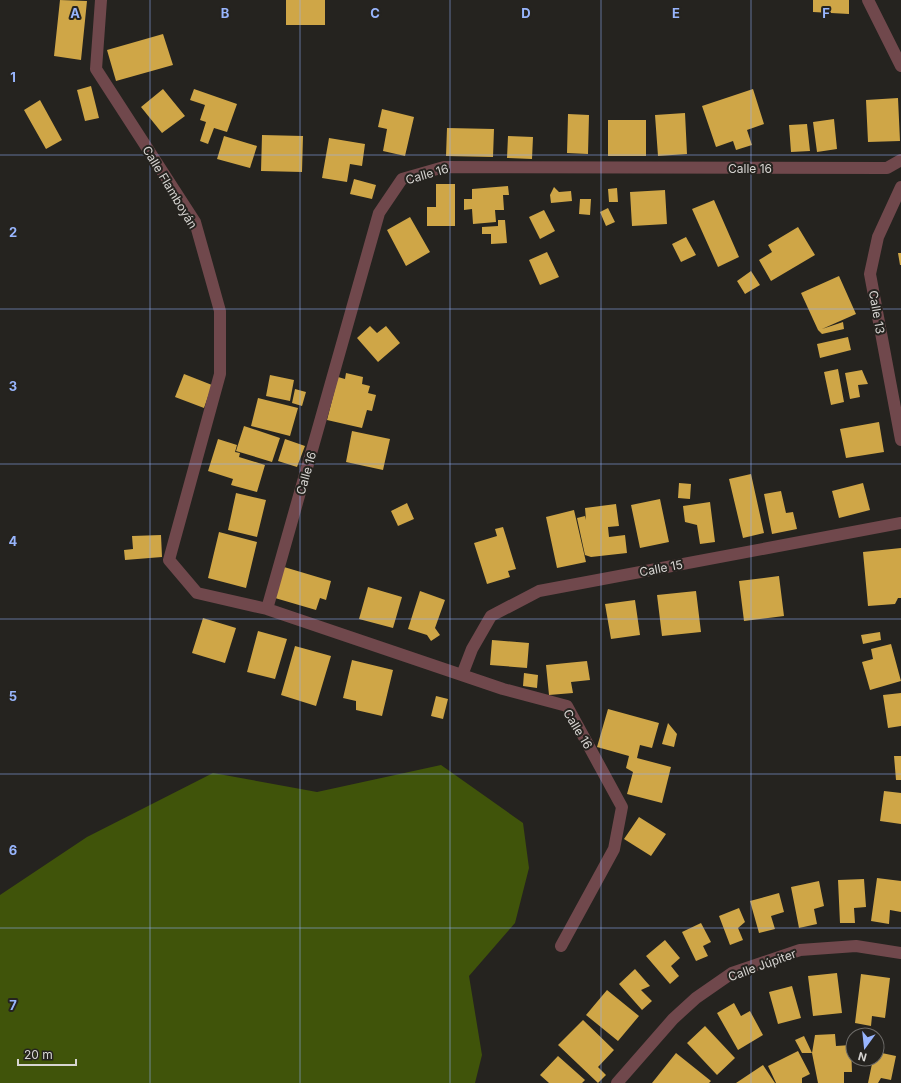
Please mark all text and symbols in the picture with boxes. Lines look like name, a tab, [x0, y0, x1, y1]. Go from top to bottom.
text: A	[70, 5, 80, 21]
text: B	[221, 5, 230, 21]
text: C	[370, 5, 380, 21]
text: D	[521, 5, 531, 21]
text: E	[672, 5, 680, 21]
text: F	[822, 5, 830, 21]
text: 1	[10, 69, 16, 85]
street label: Calle Flamboyán	[139, 143, 201, 231]
street label: Calle 16	[404, 161, 450, 187]
street label: Calle 16	[728, 161, 772, 176]
text: 2	[9, 224, 17, 240]
street label: Calle 13	[866, 289, 888, 335]
text: 3	[9, 378, 17, 394]
street label: Calle 16	[293, 450, 319, 496]
text: 4	[9, 533, 18, 549]
street label: Calle 15	[638, 556, 684, 580]
text: 5	[9, 688, 17, 704]
street label: Calle 16	[560, 706, 596, 752]
text: 6	[9, 842, 17, 858]
street label: Calle Júpiter	[726, 946, 798, 984]
text: 7	[9, 997, 17, 1013]
north arrow	[845, 1027, 885, 1067]
scale bar	[18, 1041, 76, 1067]
text: 20 m	[24, 1047, 53, 1062]
text: N	[857, 1049, 868, 1065]

